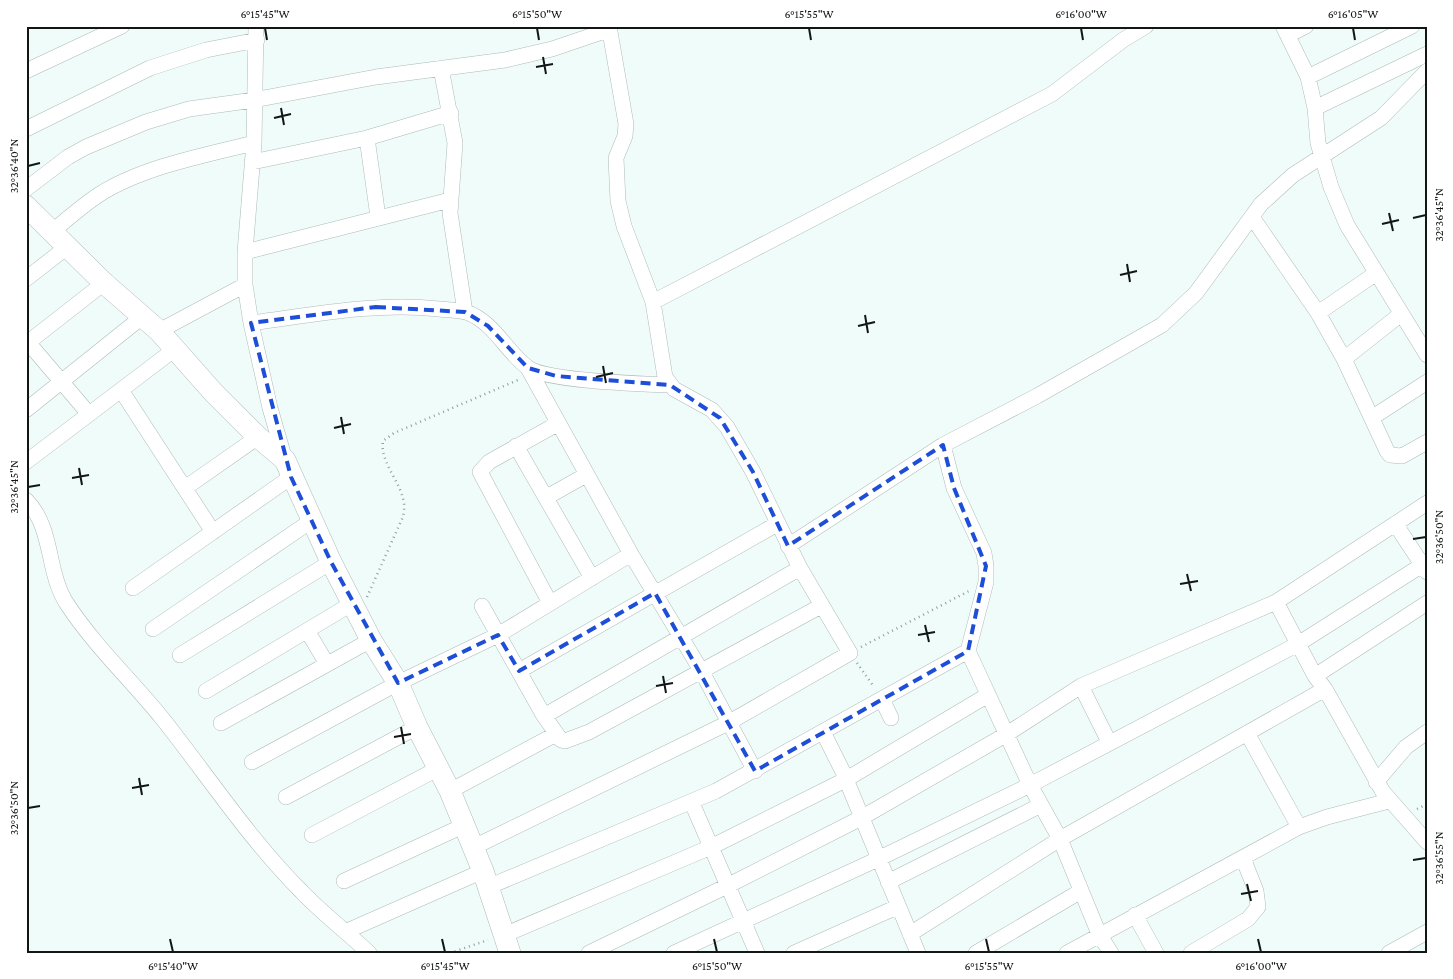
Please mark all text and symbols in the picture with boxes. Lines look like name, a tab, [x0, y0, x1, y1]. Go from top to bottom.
text: 6°15'45"W	[240, 7, 290, 21]
text: 6°15'50"W	[512, 7, 562, 21]
text: 6°15'55"W	[785, 7, 833, 21]
text: 6°16'00"W	[1055, 7, 1107, 21]
text: 6°16'05"W	[1328, 7, 1378, 21]
text: 32°36'40"N	[7, 139, 21, 193]
text: 32°36'45"N	[1432, 188, 1446, 242]
text: 32°36'45"N	[7, 460, 21, 514]
text: 32°36'50"N	[1432, 510, 1446, 564]
text: 32°36'50"N	[7, 781, 21, 835]
text: 32°36'55"N	[1432, 831, 1446, 885]
text: 6°15'40"W	[148, 959, 198, 973]
text: 6°15'45"W	[420, 959, 470, 973]
text: 6°15'50"W	[692, 959, 742, 973]
text: 6°15'55"W	[965, 959, 1013, 973]
text: 6°16'00"W	[1235, 959, 1287, 973]

